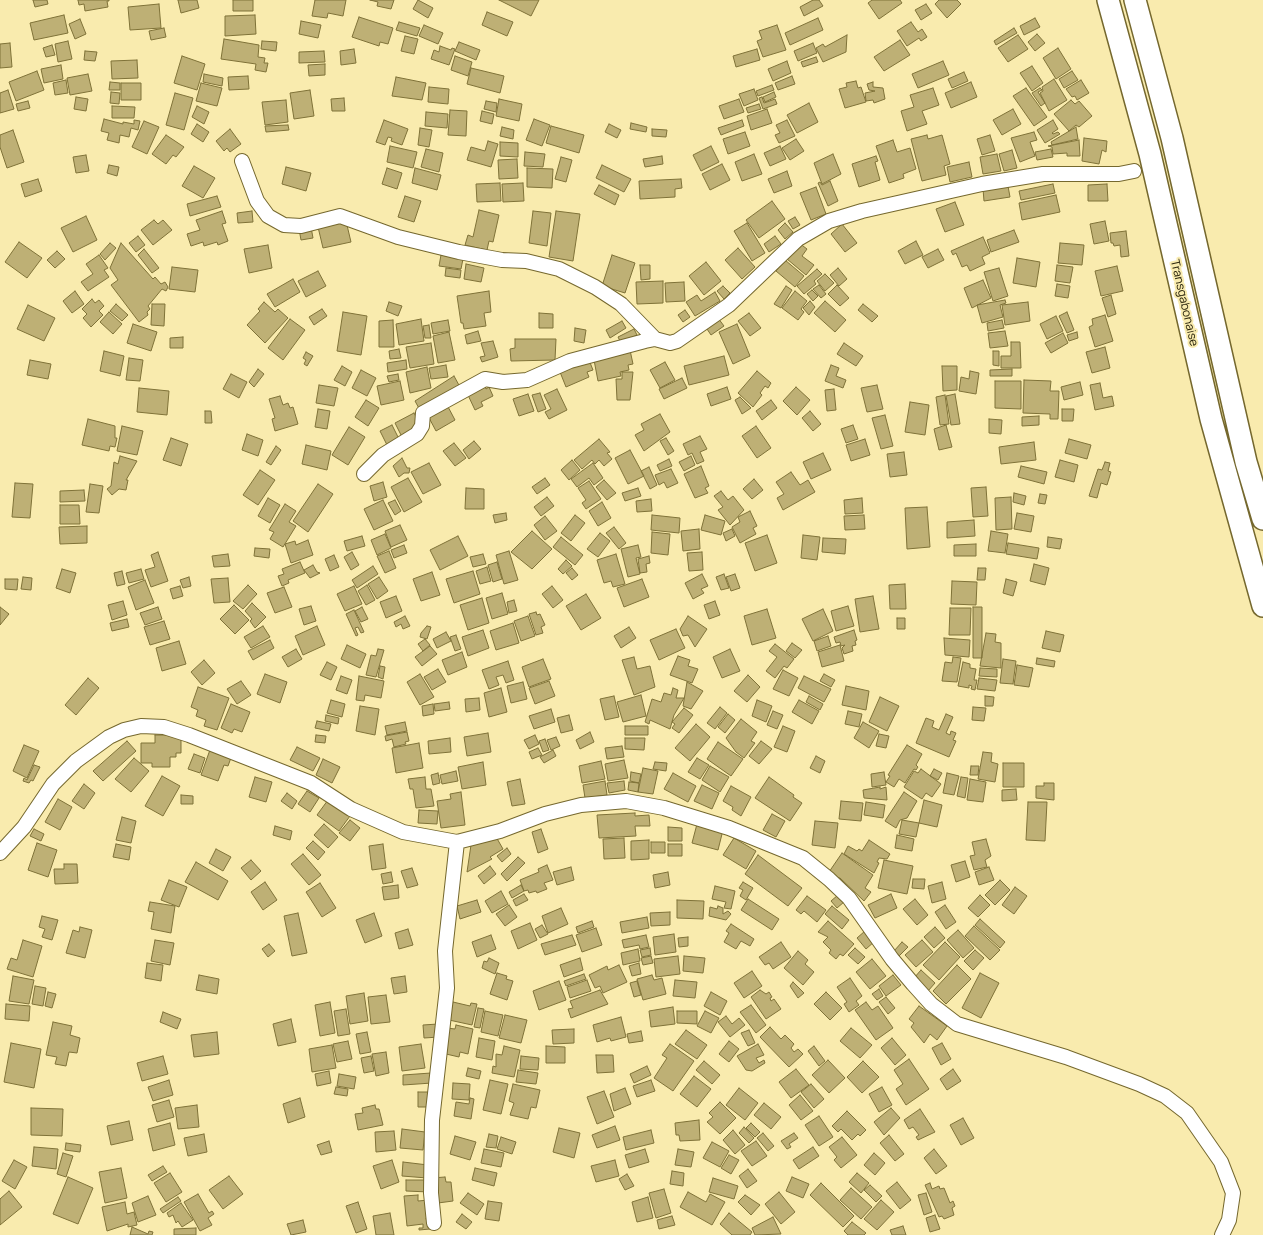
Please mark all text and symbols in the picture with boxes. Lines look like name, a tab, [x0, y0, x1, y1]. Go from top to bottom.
street label: Transgabonaise	[1167, 258, 1201, 348]

